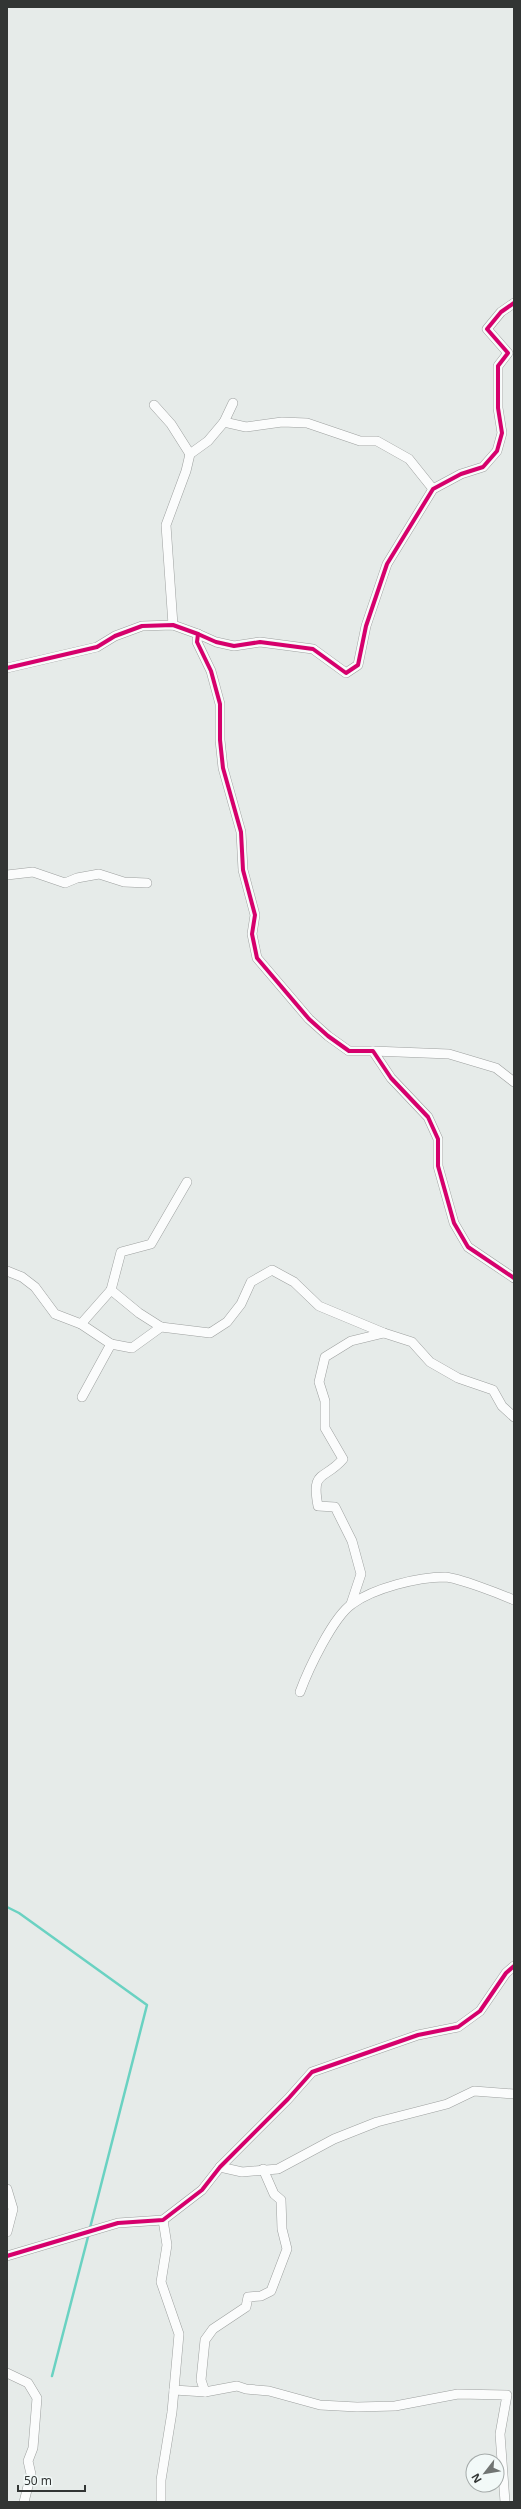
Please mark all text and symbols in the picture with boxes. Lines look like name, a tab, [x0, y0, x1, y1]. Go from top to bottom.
north arrow	[465, 2453, 505, 2493]
scale bar	[18, 2467, 85, 2493]
text: N	[467, 2471, 485, 2486]
text: 50 m	[24, 2472, 52, 2489]

